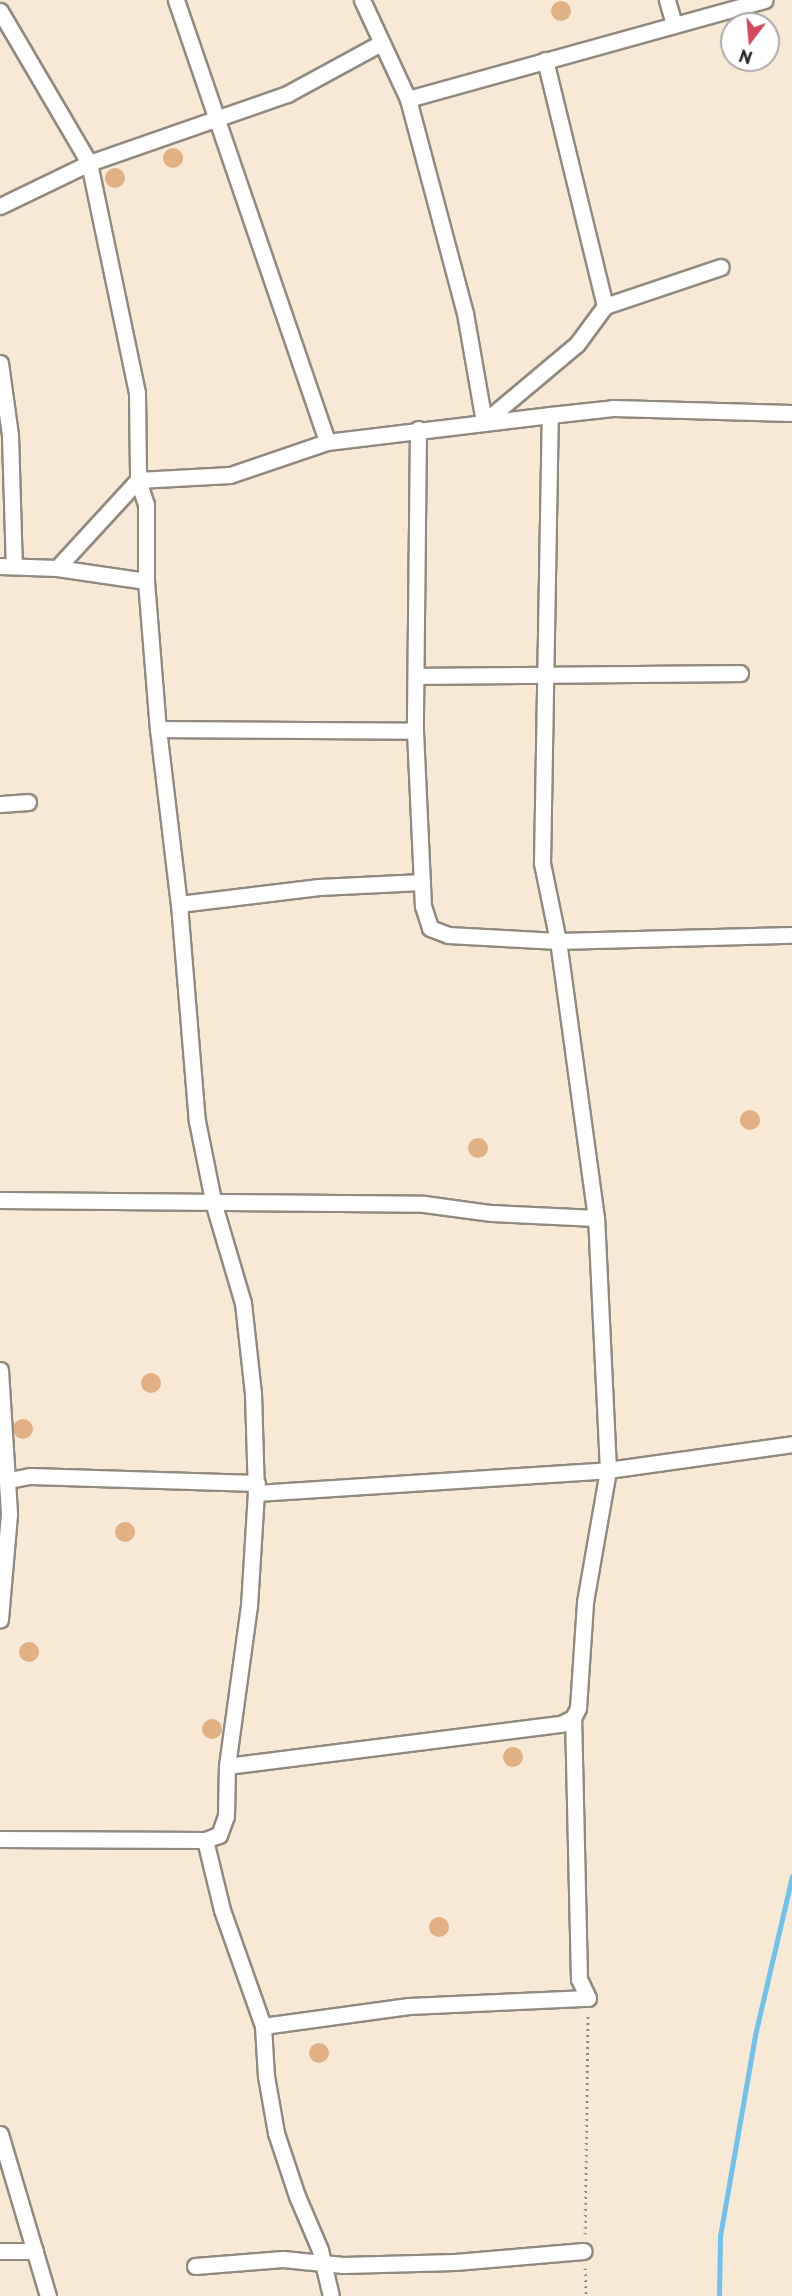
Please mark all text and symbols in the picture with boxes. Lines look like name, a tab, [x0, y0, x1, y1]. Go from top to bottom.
north arrow	[720, 12, 780, 72]
text: N	[736, 44, 755, 71]

